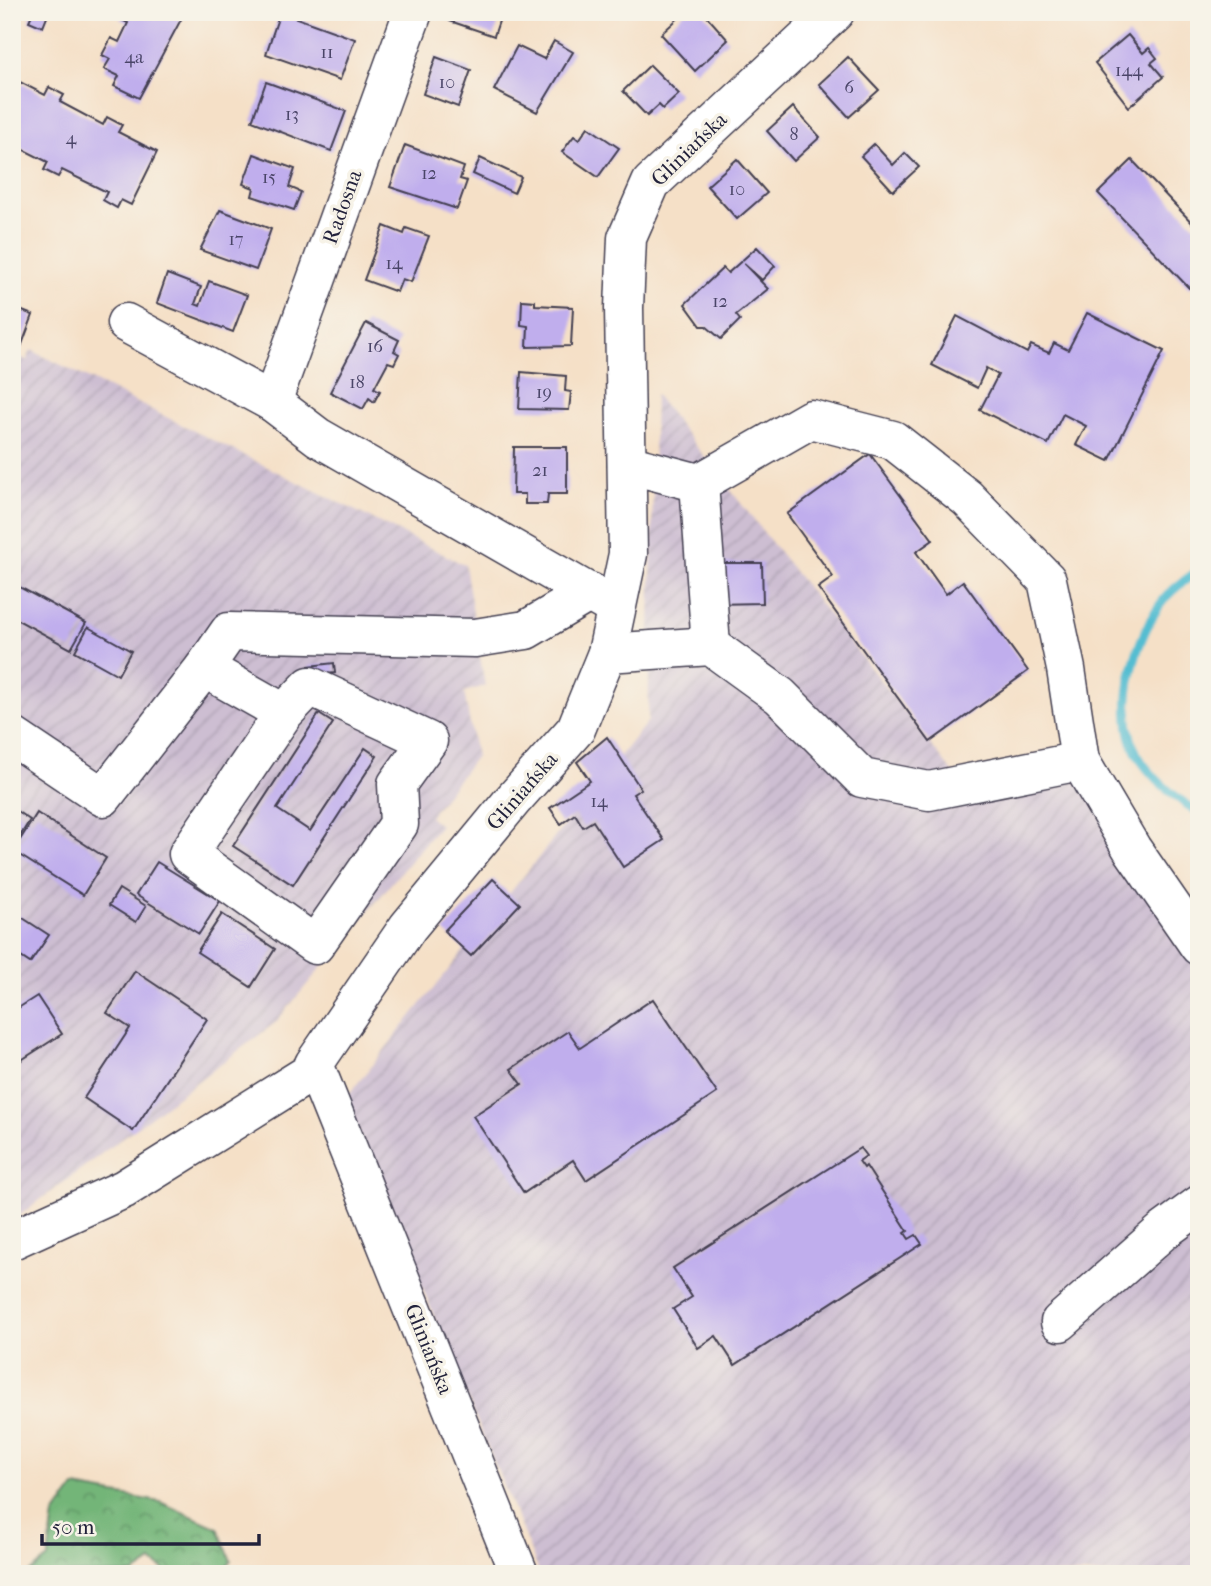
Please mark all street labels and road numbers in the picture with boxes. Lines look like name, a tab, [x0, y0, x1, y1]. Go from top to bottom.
street label: Gliniańska	[646, 107, 732, 191]
street label: Radosna	[318, 166, 367, 247]
street label: Gliniańska	[482, 747, 563, 835]
street label: Gliniańska	[400, 1300, 458, 1398]

